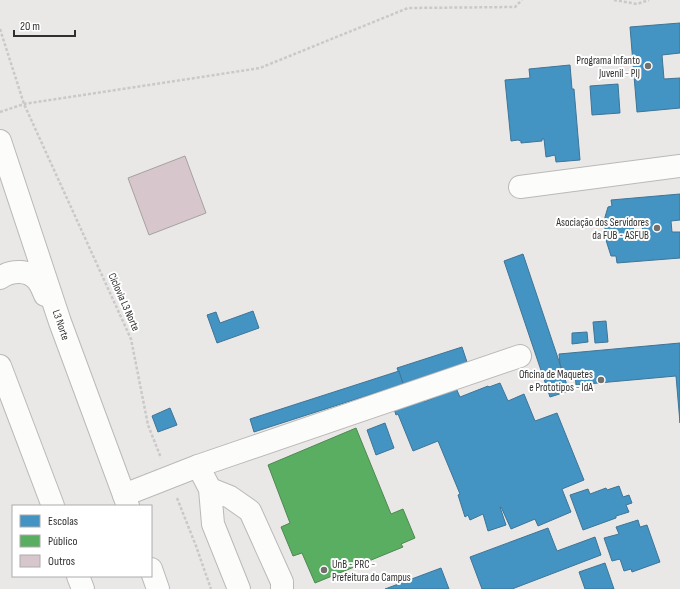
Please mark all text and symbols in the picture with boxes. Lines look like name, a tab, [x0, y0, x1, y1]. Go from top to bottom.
scale bar	[14, 12, 75, 38]
text: 20 m	[20, 19, 40, 34]
place label: Programa Infanto Juvenil - PIJ	[576, 54, 640, 80]
marker: Programa Infanto Juvenil - PIJ	[643, 61, 653, 71]
place label: Asociação dos Servidores da FUB - ASFUB	[555, 216, 649, 242]
marker: Asociação dos Servidores da FUB - ASFUB	[652, 223, 662, 233]
street label: Ciclovia L3 Norte	[105, 271, 143, 333]
street label: L3 Norte	[50, 308, 72, 342]
place label: Oficina de Maquetes e Prototipos - IdA	[519, 368, 593, 394]
marker: Oficina de Maquetes e Prototipos - IdA	[596, 375, 606, 385]
legend	[12, 505, 152, 577]
text: Escolas	[48, 514, 78, 529]
text: Público	[48, 534, 78, 549]
text: Outros	[48, 554, 75, 569]
place label: UnB - PRC - Prefeitura do Campus	[332, 558, 411, 584]
marker: UnB - PRC - Prefeitura do Campus	[319, 565, 329, 575]

